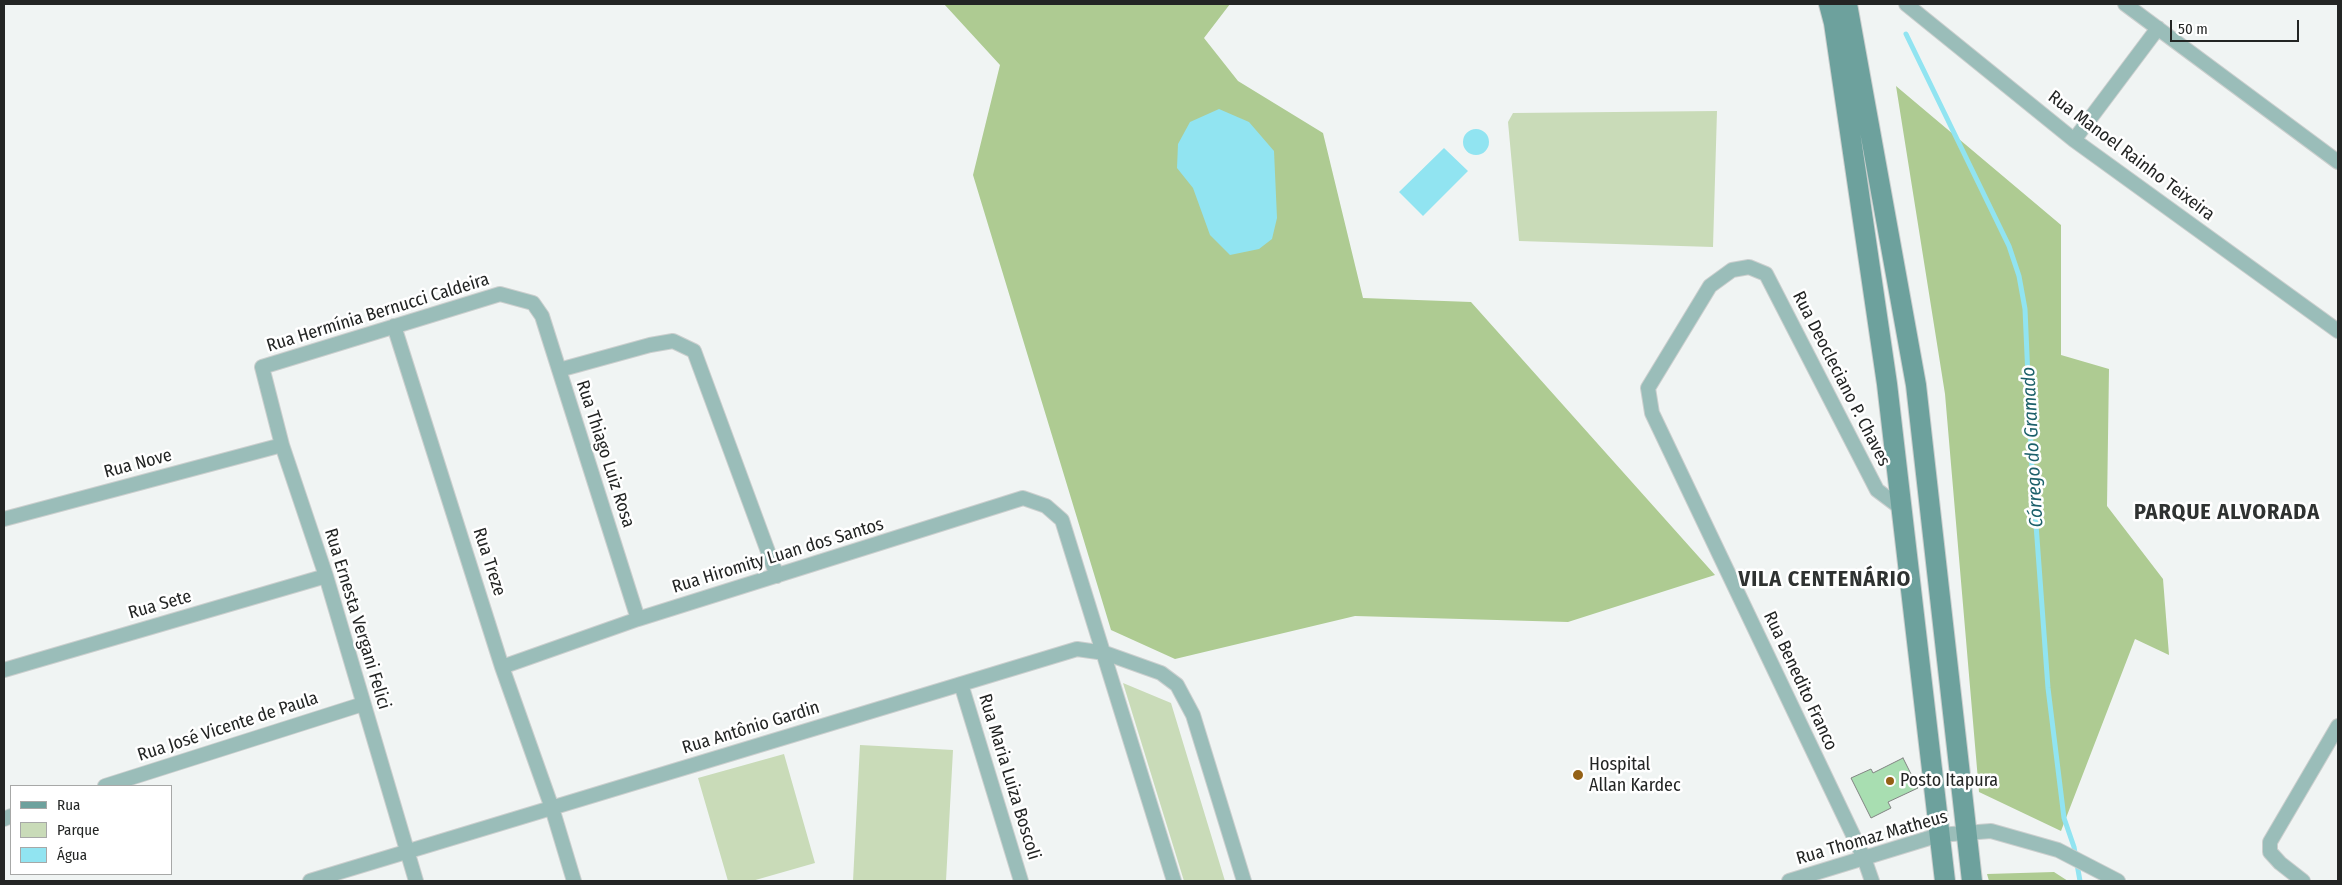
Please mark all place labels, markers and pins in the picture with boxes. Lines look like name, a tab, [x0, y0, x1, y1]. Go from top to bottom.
place label: Hospital Allan Kardec	[1589, 754, 1681, 796]
marker: Hospital Allan Kardec	[1571, 768, 1585, 782]
place label: Posto Itapura	[1900, 770, 1998, 792]
marker: Posto Itapura	[1884, 775, 1896, 787]

